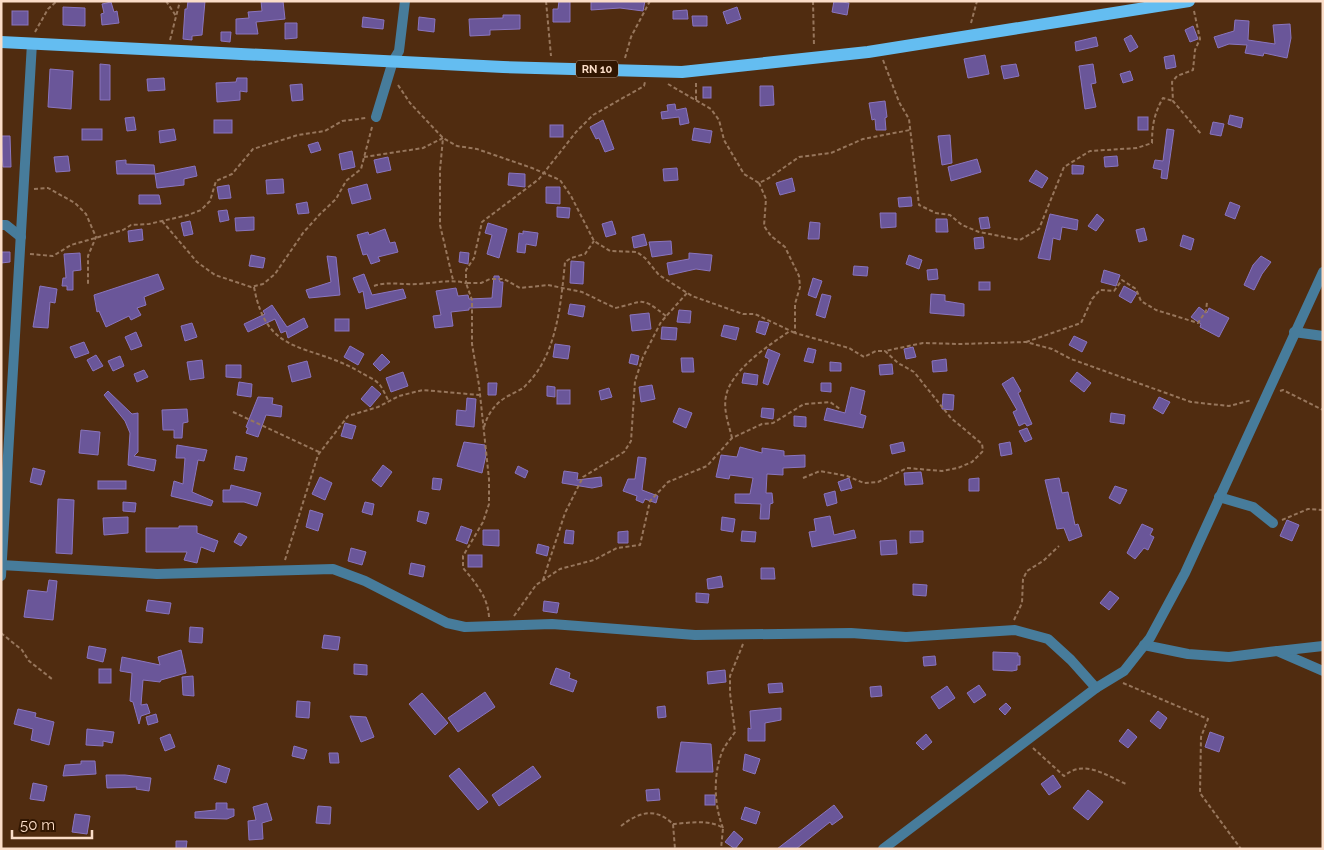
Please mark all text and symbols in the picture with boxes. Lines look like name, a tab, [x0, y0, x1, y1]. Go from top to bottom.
road number: RN 10	[576, 61, 618, 78]
scale bar	[12, 808, 92, 840]
text: 50 m	[20, 816, 55, 834]

